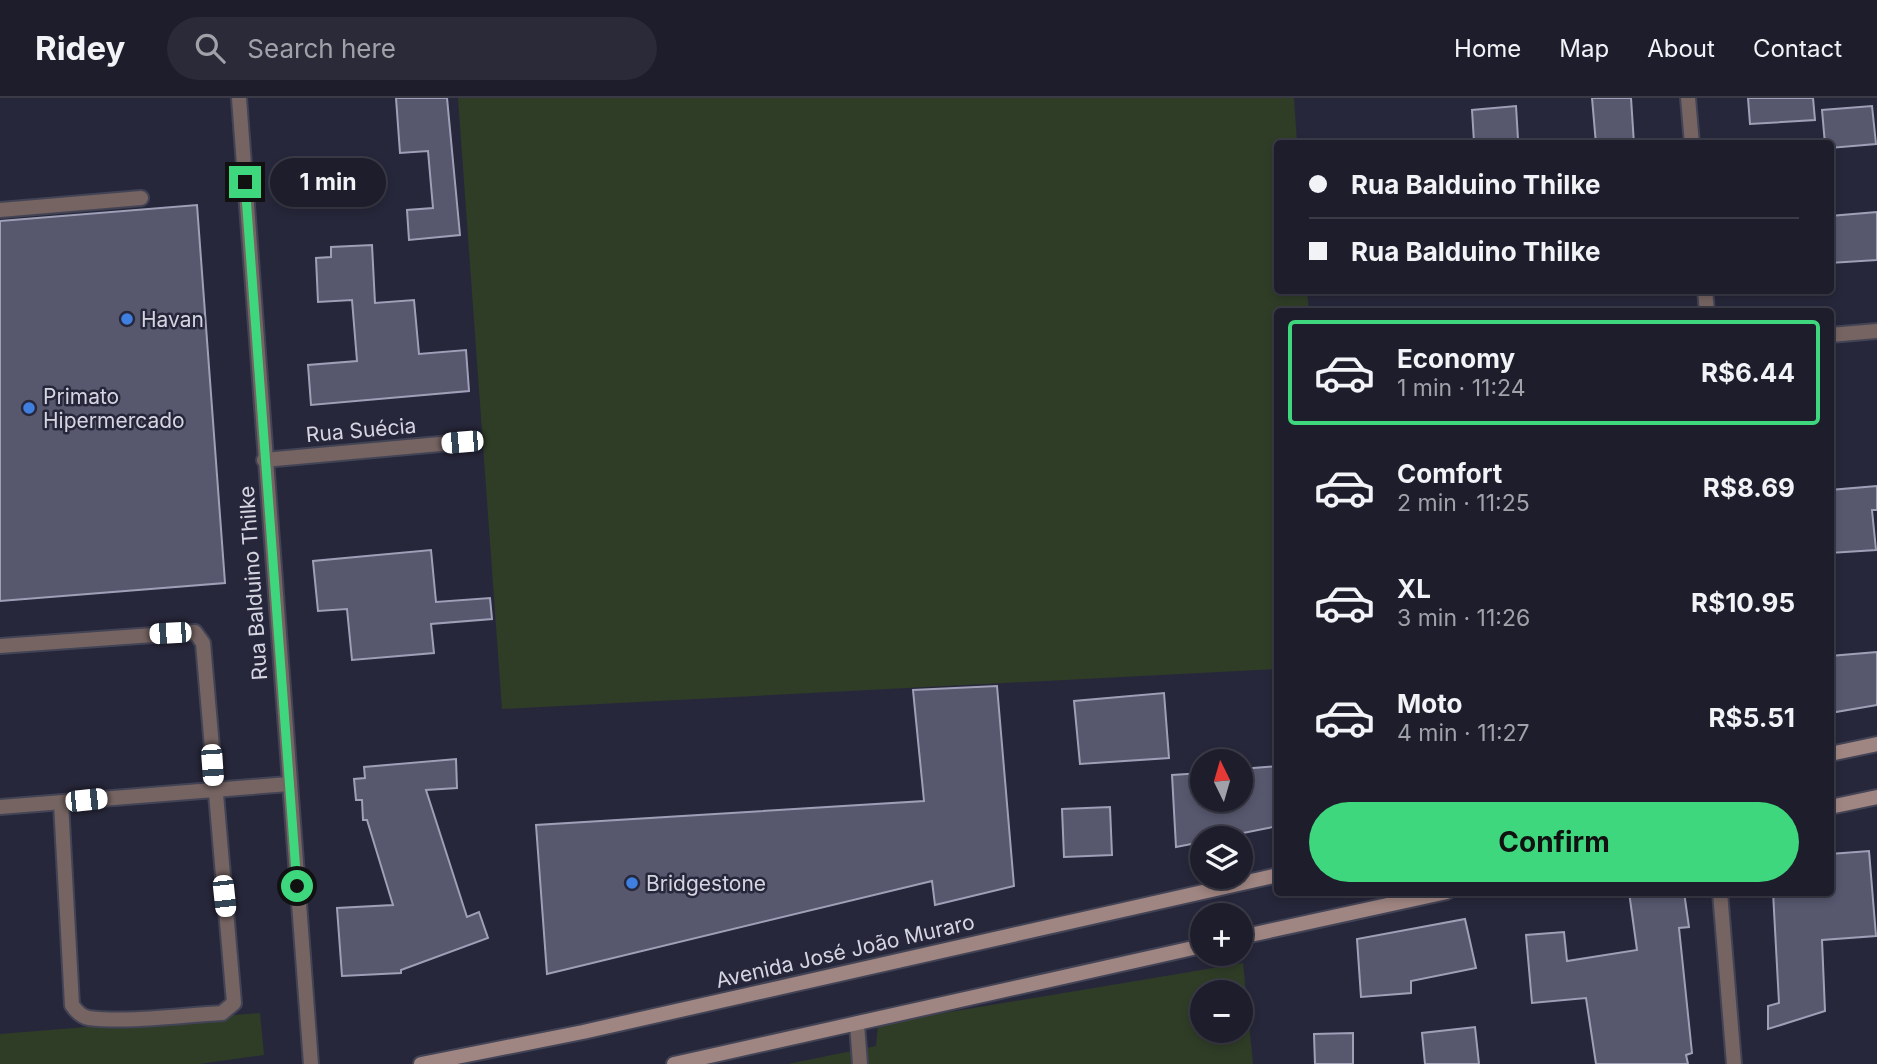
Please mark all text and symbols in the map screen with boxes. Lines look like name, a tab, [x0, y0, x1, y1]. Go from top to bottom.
search box	[167, 17, 657, 80]
text: Ridey	[35, 28, 125, 68]
icon: search	[191, 29, 229, 67]
text: Search here	[247, 33, 396, 64]
text: Home	[1454, 34, 1521, 63]
text: Map	[1559, 34, 1609, 63]
text: About	[1647, 34, 1715, 63]
text: Contact	[1753, 34, 1842, 63]
callout: 1 min	[270, 158, 385, 206]
route end	[229, 166, 261, 198]
text: 1 min	[300, 168, 356, 196]
text: Rua Balduino Thilke	[1351, 169, 1600, 200]
text: Rua Balduino Thilke	[1351, 236, 1600, 267]
place label: Havan	[141, 307, 204, 332]
marker: Havan	[119, 311, 135, 327]
icon: car	[1313, 341, 1376, 404]
text: Economy	[1397, 343, 1515, 374]
text: R$6.44	[1701, 357, 1795, 388]
text: 1 min · 11:24	[1397, 374, 1526, 402]
place label: Primato Hipermercado	[43, 384, 185, 433]
marker: Primato Hipermercado	[21, 400, 37, 416]
street label: Rua Suécia	[305, 413, 417, 447]
car	[441, 430, 484, 454]
icon: car	[1313, 456, 1376, 519]
text: Comfort	[1397, 458, 1502, 489]
text: R$8.69	[1703, 472, 1795, 503]
street label: Rua Balduino Thilke	[234, 485, 272, 681]
text: 2 min · 11:25	[1397, 489, 1530, 517]
icon: car	[1313, 571, 1376, 634]
text: XL	[1397, 573, 1431, 604]
text: R$10.95	[1691, 587, 1795, 618]
text: 3 min · 11:26	[1397, 604, 1530, 632]
car	[149, 621, 192, 645]
icon: car	[1313, 686, 1376, 749]
text: Moto	[1397, 688, 1462, 719]
text: R$5.51	[1709, 702, 1795, 733]
text: 4 min · 11:27	[1397, 719, 1530, 747]
car	[201, 743, 224, 787]
north arrow	[1190, 749, 1253, 812]
map controls	[1190, 749, 1253, 1043]
car	[65, 787, 108, 813]
button: Confirm	[1309, 802, 1799, 882]
button: layers	[1190, 826, 1253, 889]
route start	[281, 870, 313, 902]
place label: Bridgestone	[646, 871, 766, 896]
car	[212, 874, 237, 918]
marker: Bridgestone	[624, 875, 640, 891]
button: +	[1190, 903, 1253, 966]
street label: Avenida José João Muraro	[713, 909, 977, 993]
button: −	[1190, 980, 1253, 1043]

